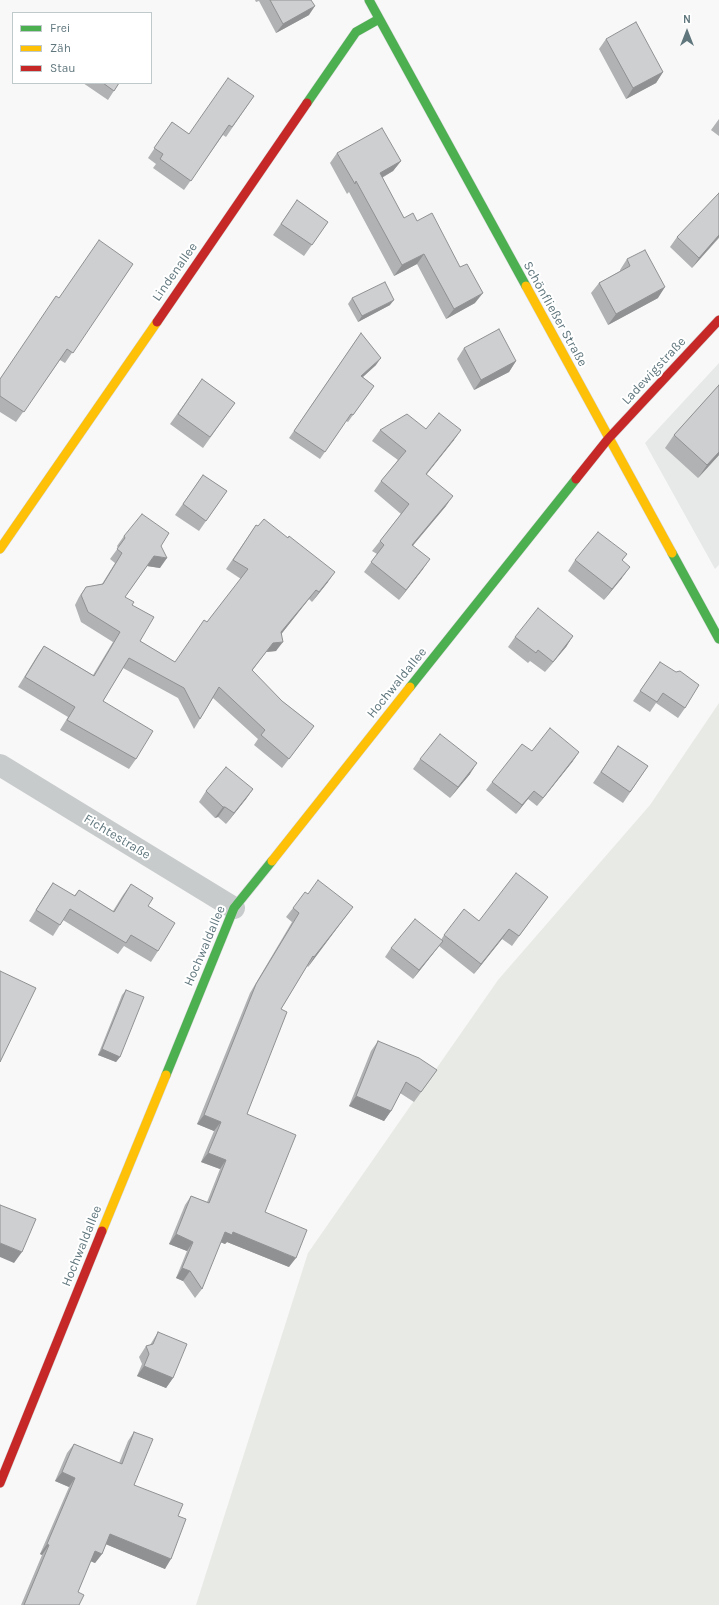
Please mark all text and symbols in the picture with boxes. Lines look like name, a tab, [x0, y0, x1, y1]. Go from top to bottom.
legend	[12, 12, 152, 84]
north arrow	[667, 12, 707, 52]
text: N	[683, 13, 691, 26]
text: Frei	[50, 21, 70, 35]
text: Zäh	[50, 41, 71, 55]
text: Stau	[50, 61, 76, 75]
street label: Lindenallee	[149, 240, 201, 304]
street label: Schönfließer Straße	[520, 259, 590, 369]
street label: Ladewigstraße	[619, 334, 689, 408]
street label: Hochwaldallee	[364, 645, 430, 721]
street label: Fichtestraße	[81, 811, 153, 863]
street label: Hochwaldallee	[181, 903, 229, 989]
street label: Hochwaldallee	[59, 1203, 105, 1289]

